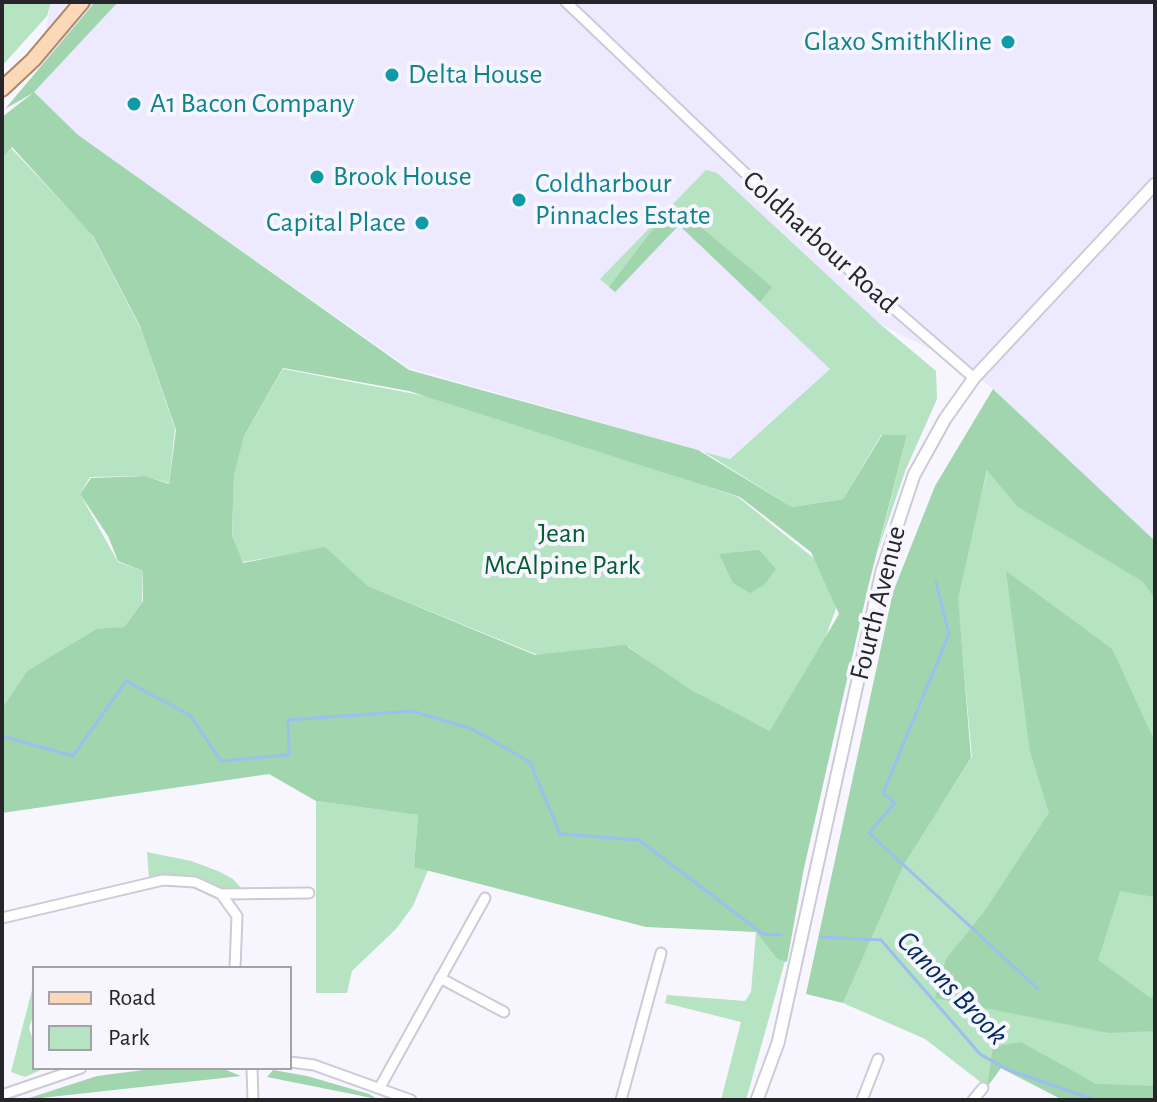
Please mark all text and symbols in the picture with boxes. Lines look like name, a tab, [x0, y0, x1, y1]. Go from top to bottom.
place label: Glaxo SmithKline	[804, 25, 992, 59]
marker: Glaxo SmithKline	[999, 33, 1017, 51]
place label: Delta House	[408, 58, 542, 92]
marker: Delta House	[383, 66, 401, 84]
place label: A1 Bacon Company	[150, 87, 354, 121]
marker: A1 Bacon Company	[125, 95, 143, 113]
place label: Brook House	[333, 160, 472, 194]
street label: Coldharbour Road	[736, 164, 904, 320]
place label: Coldharbour Pinnacles Estate	[535, 167, 711, 233]
marker: Brook House	[308, 168, 326, 186]
marker: Coldharbour Pinnacles Estate	[510, 191, 528, 209]
place label: Capital Place	[266, 206, 406, 240]
marker: Capital Place	[413, 214, 431, 232]
park label: Jean McAlpine Park	[484, 517, 640, 583]
street label: Fourth Avenue	[843, 522, 913, 684]
water label: Canons Brook	[889, 923, 1015, 1053]
legend	[32, 966, 292, 1070]
text: Road	[108, 986, 156, 1010]
text: Park	[108, 1026, 149, 1050]

